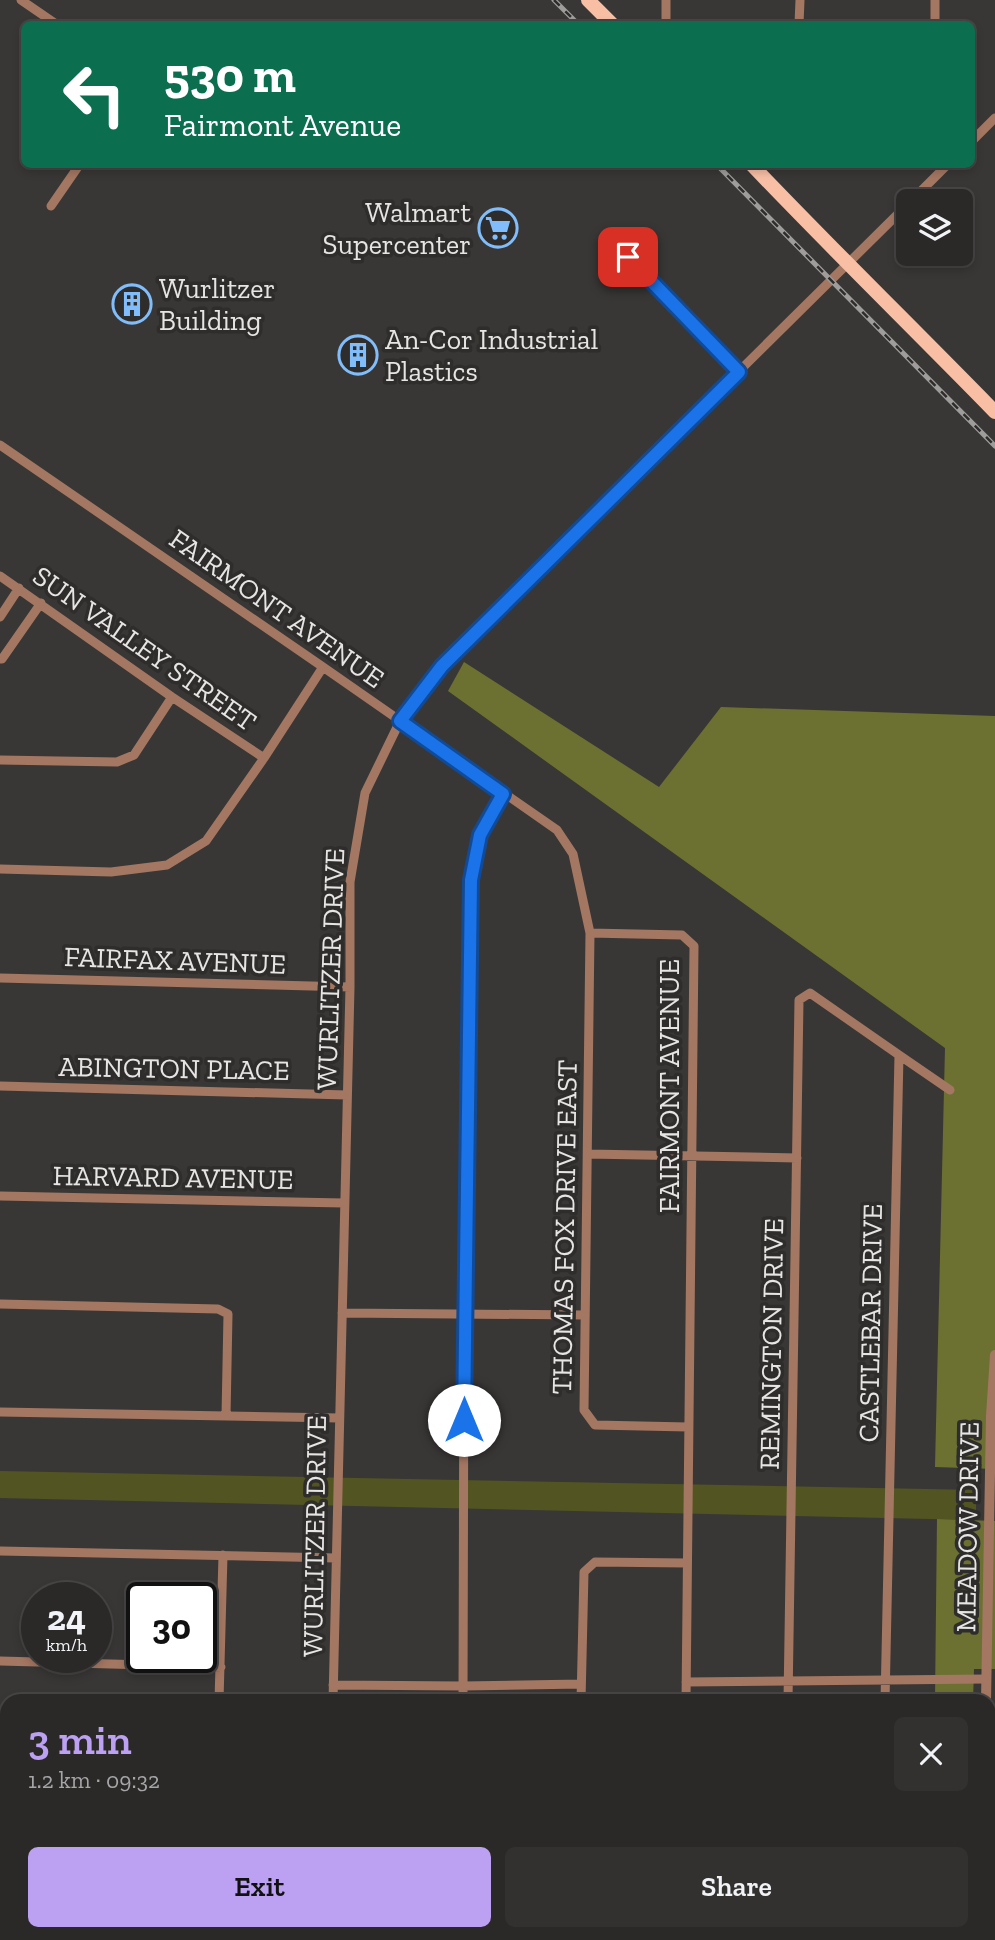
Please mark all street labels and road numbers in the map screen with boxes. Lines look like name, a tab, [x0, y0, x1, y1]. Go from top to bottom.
street label: FAIRMONT AVENUE	[163, 522, 390, 695]
street label: SUN VALLEY STREET	[27, 559, 263, 738]
street label: WURLITZER DRIVE	[310, 848, 351, 1090]
street label: FAIRFAX AVENUE	[63, 940, 287, 981]
street label: FAIRMONT AVENUE	[653, 959, 686, 1213]
street label: ABINGTON PLACE	[58, 1050, 290, 1087]
street label: THOMAS FOX DRIVE EAST	[545, 1059, 584, 1395]
street label: HARVARD AVENUE	[52, 1159, 294, 1196]
street label: CASTLEBAR DRIVE	[852, 1203, 889, 1443]
street label: REMINGTON DRIVE	[753, 1218, 790, 1470]
street label: WURLITZER DRIVE	[296, 1415, 333, 1657]
street label: MEADOW DRIVE	[949, 1421, 986, 1633]

